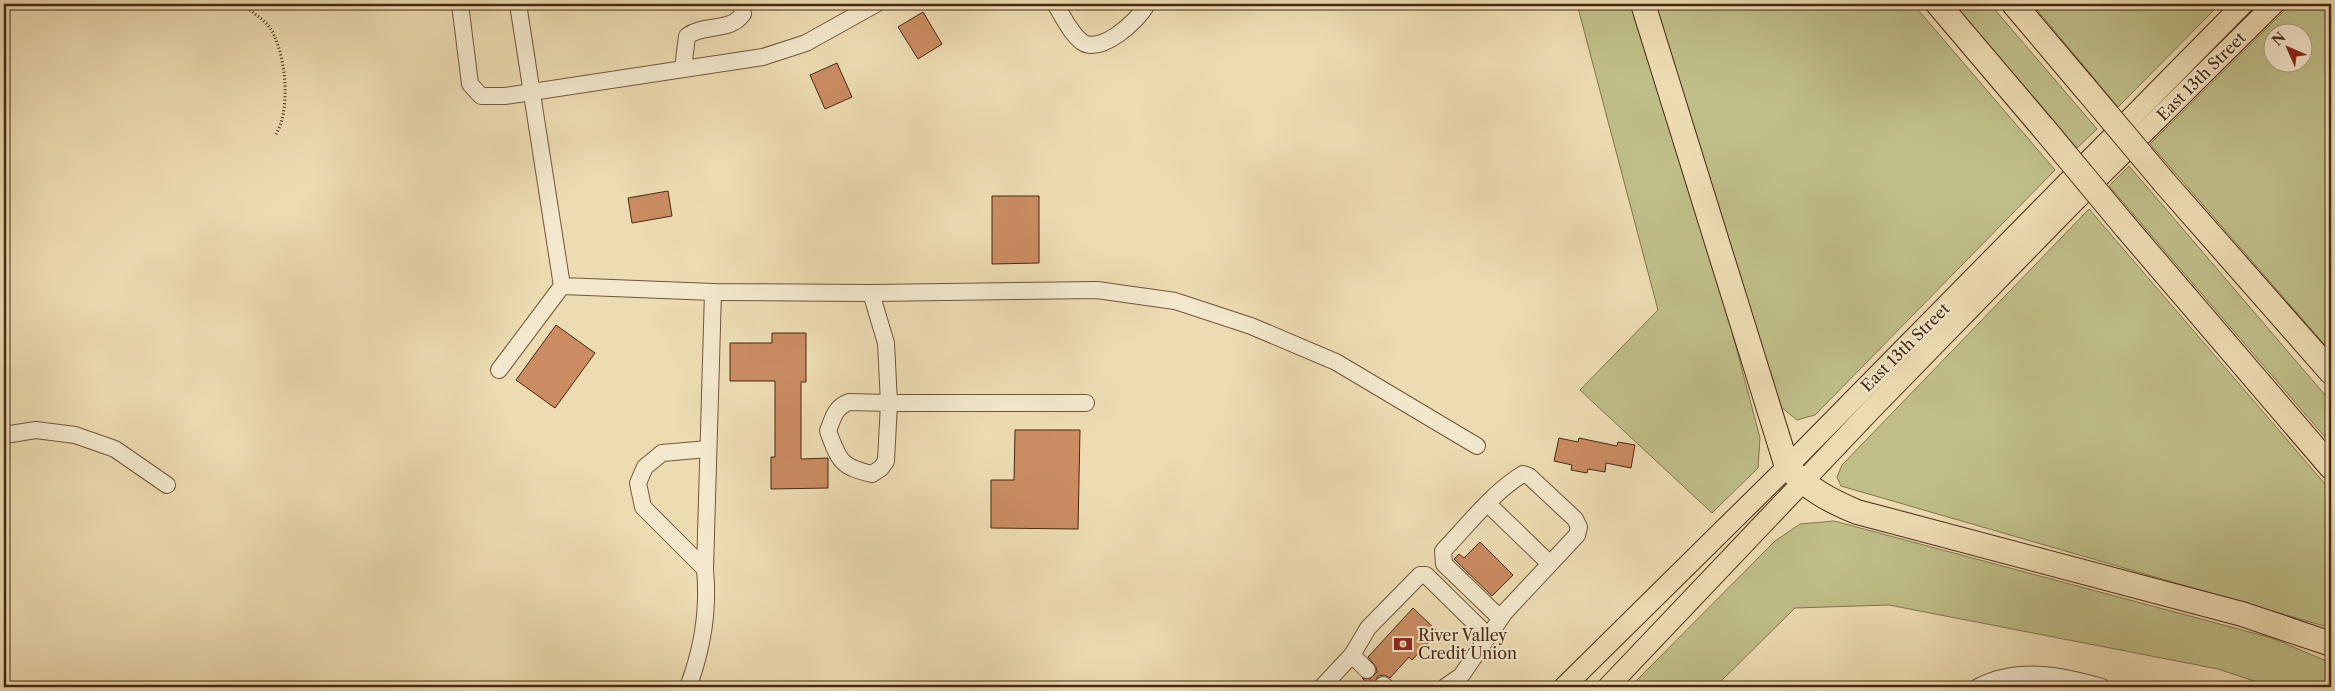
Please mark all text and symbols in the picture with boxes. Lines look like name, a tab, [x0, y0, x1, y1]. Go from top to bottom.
north arrow	[2262, 22, 2312, 72]
street label: East 13th Street	[2153, 27, 2250, 124]
text: N	[2268, 28, 2289, 49]
street label: East 13th Street	[1857, 298, 1954, 395]
place label: River Valley Credit Union	[1418, 625, 1517, 663]
bank icon: River Valley Credit Union	[1392, 633, 1414, 655]

